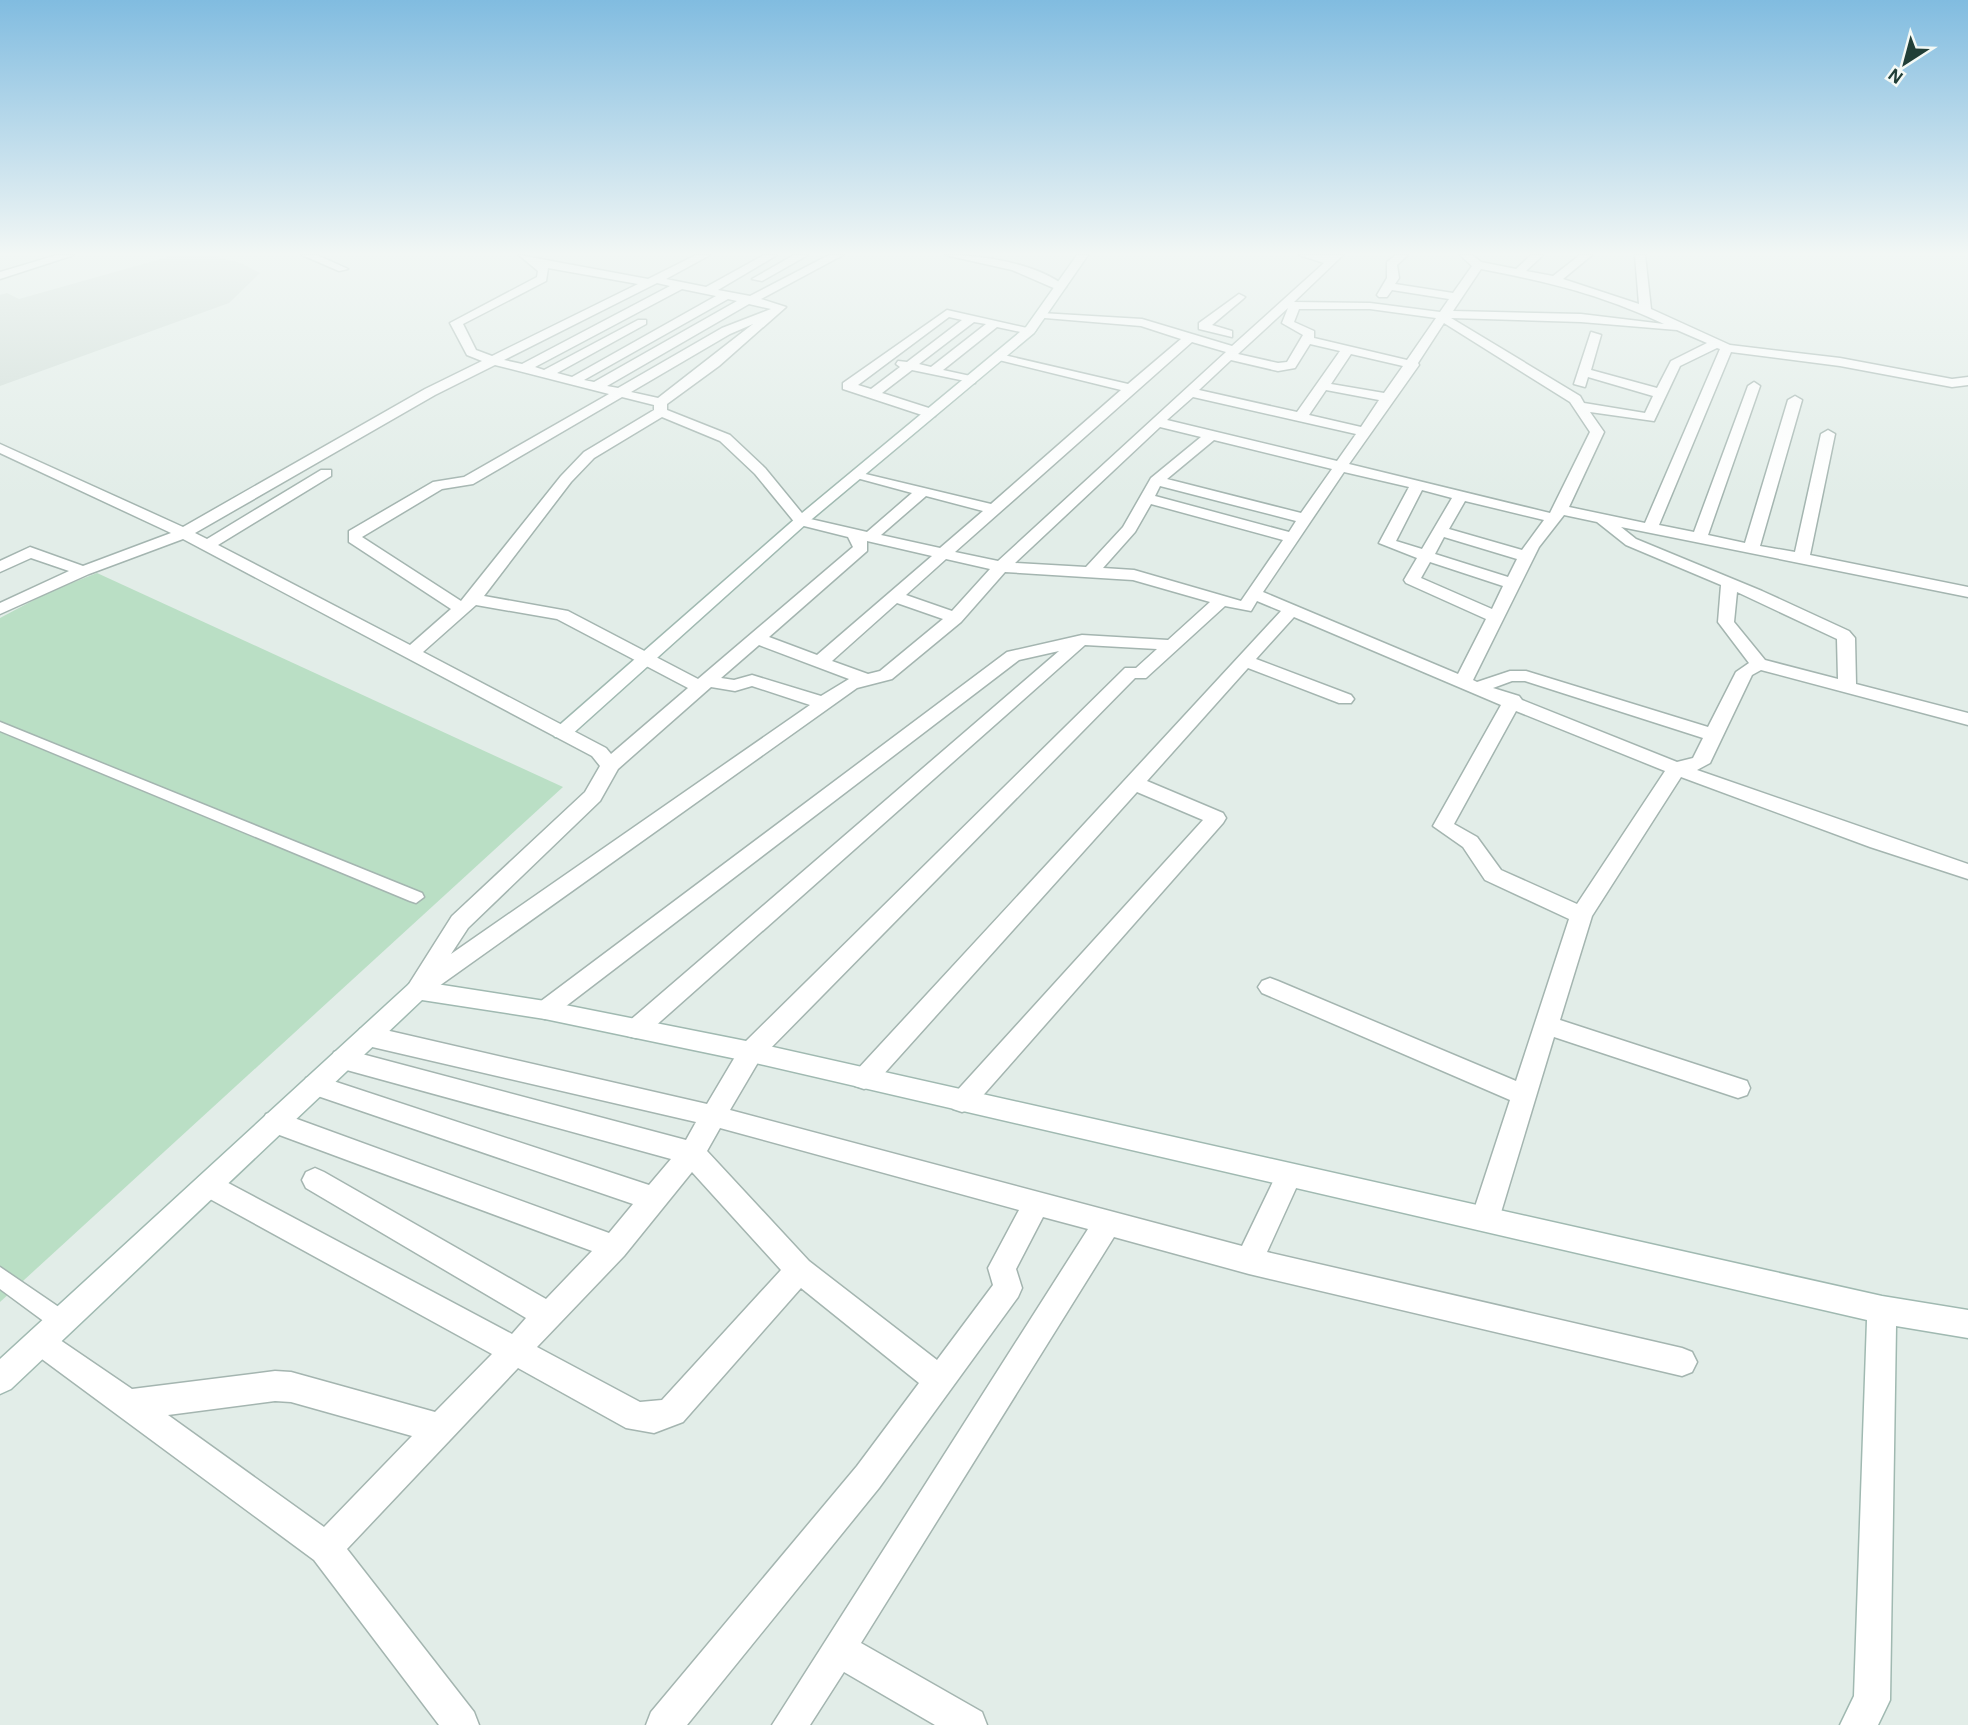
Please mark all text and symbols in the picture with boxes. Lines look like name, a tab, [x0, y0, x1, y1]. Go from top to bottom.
north arrow	[1870, 28, 1940, 98]
text: N	[1885, 64, 1907, 87]

